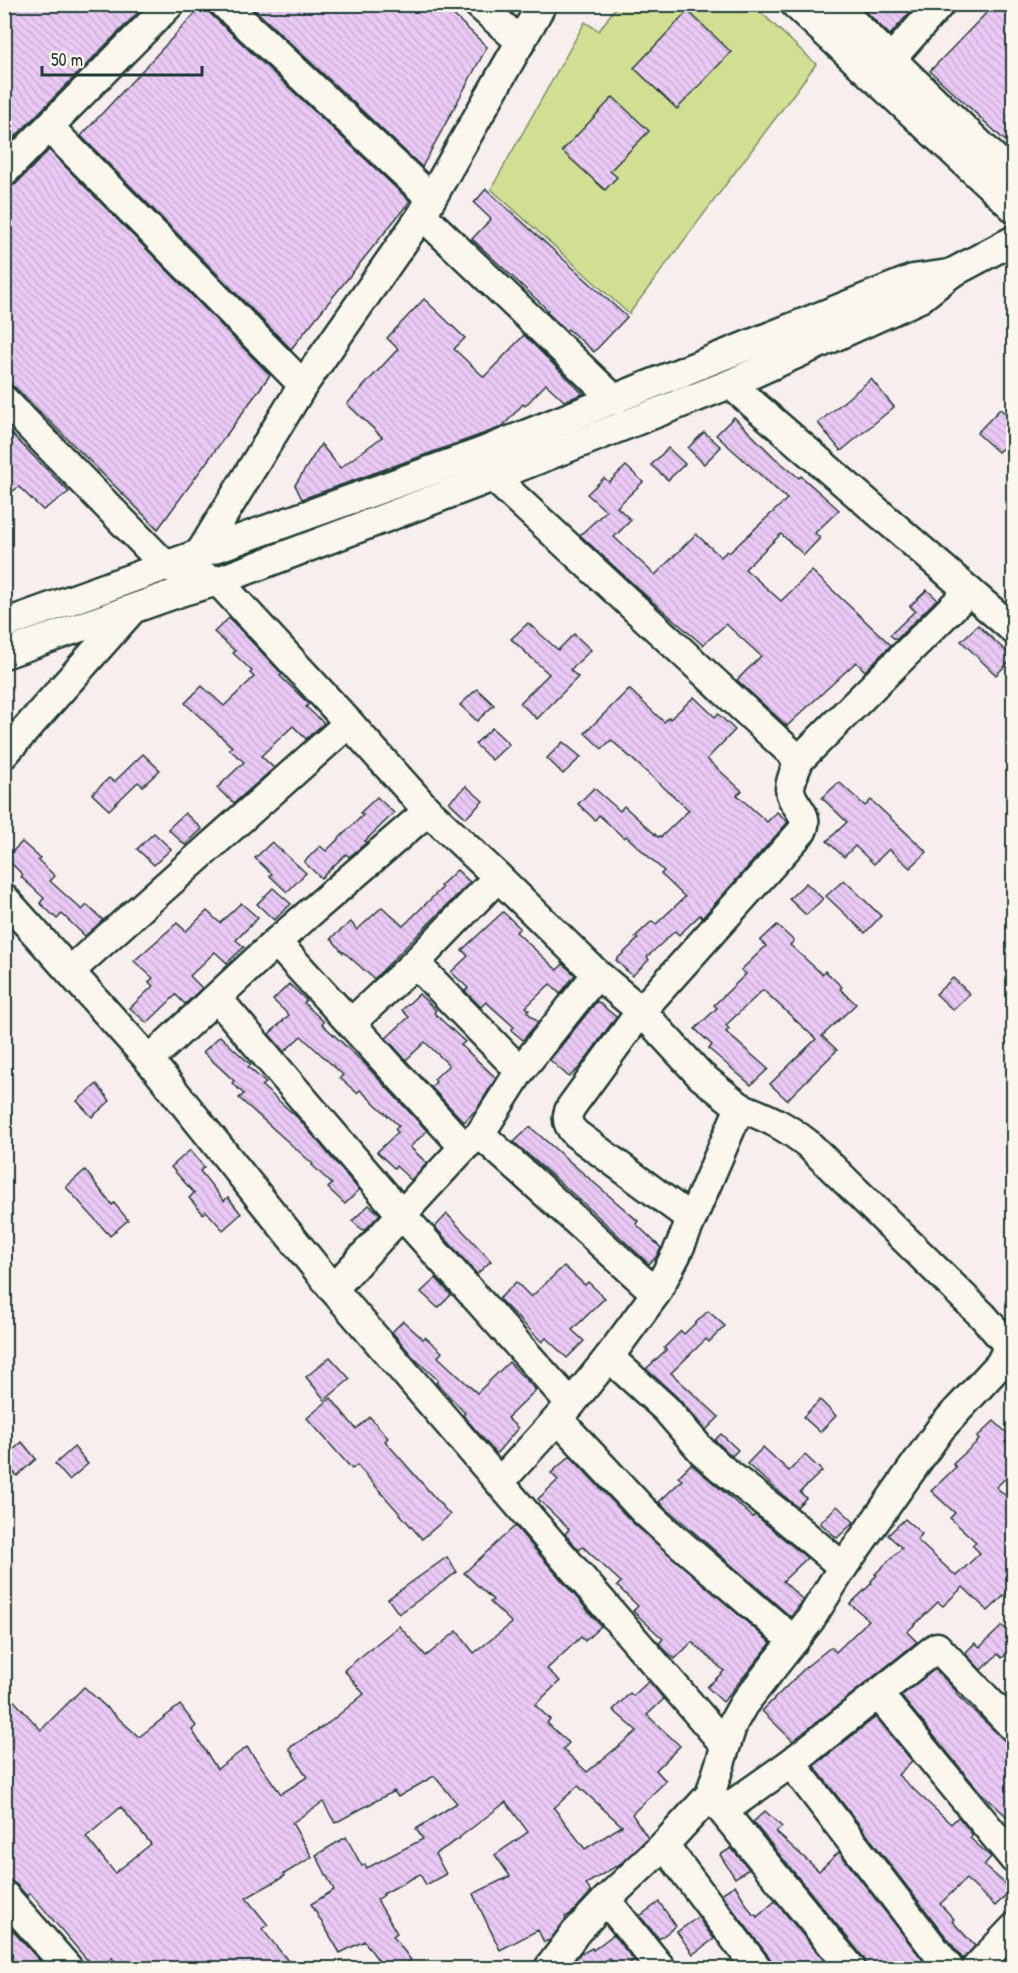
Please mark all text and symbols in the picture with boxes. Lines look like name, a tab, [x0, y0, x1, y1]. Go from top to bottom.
scale bar	[42, 39, 202, 77]
text: 50 m	[51, 47, 83, 72]

